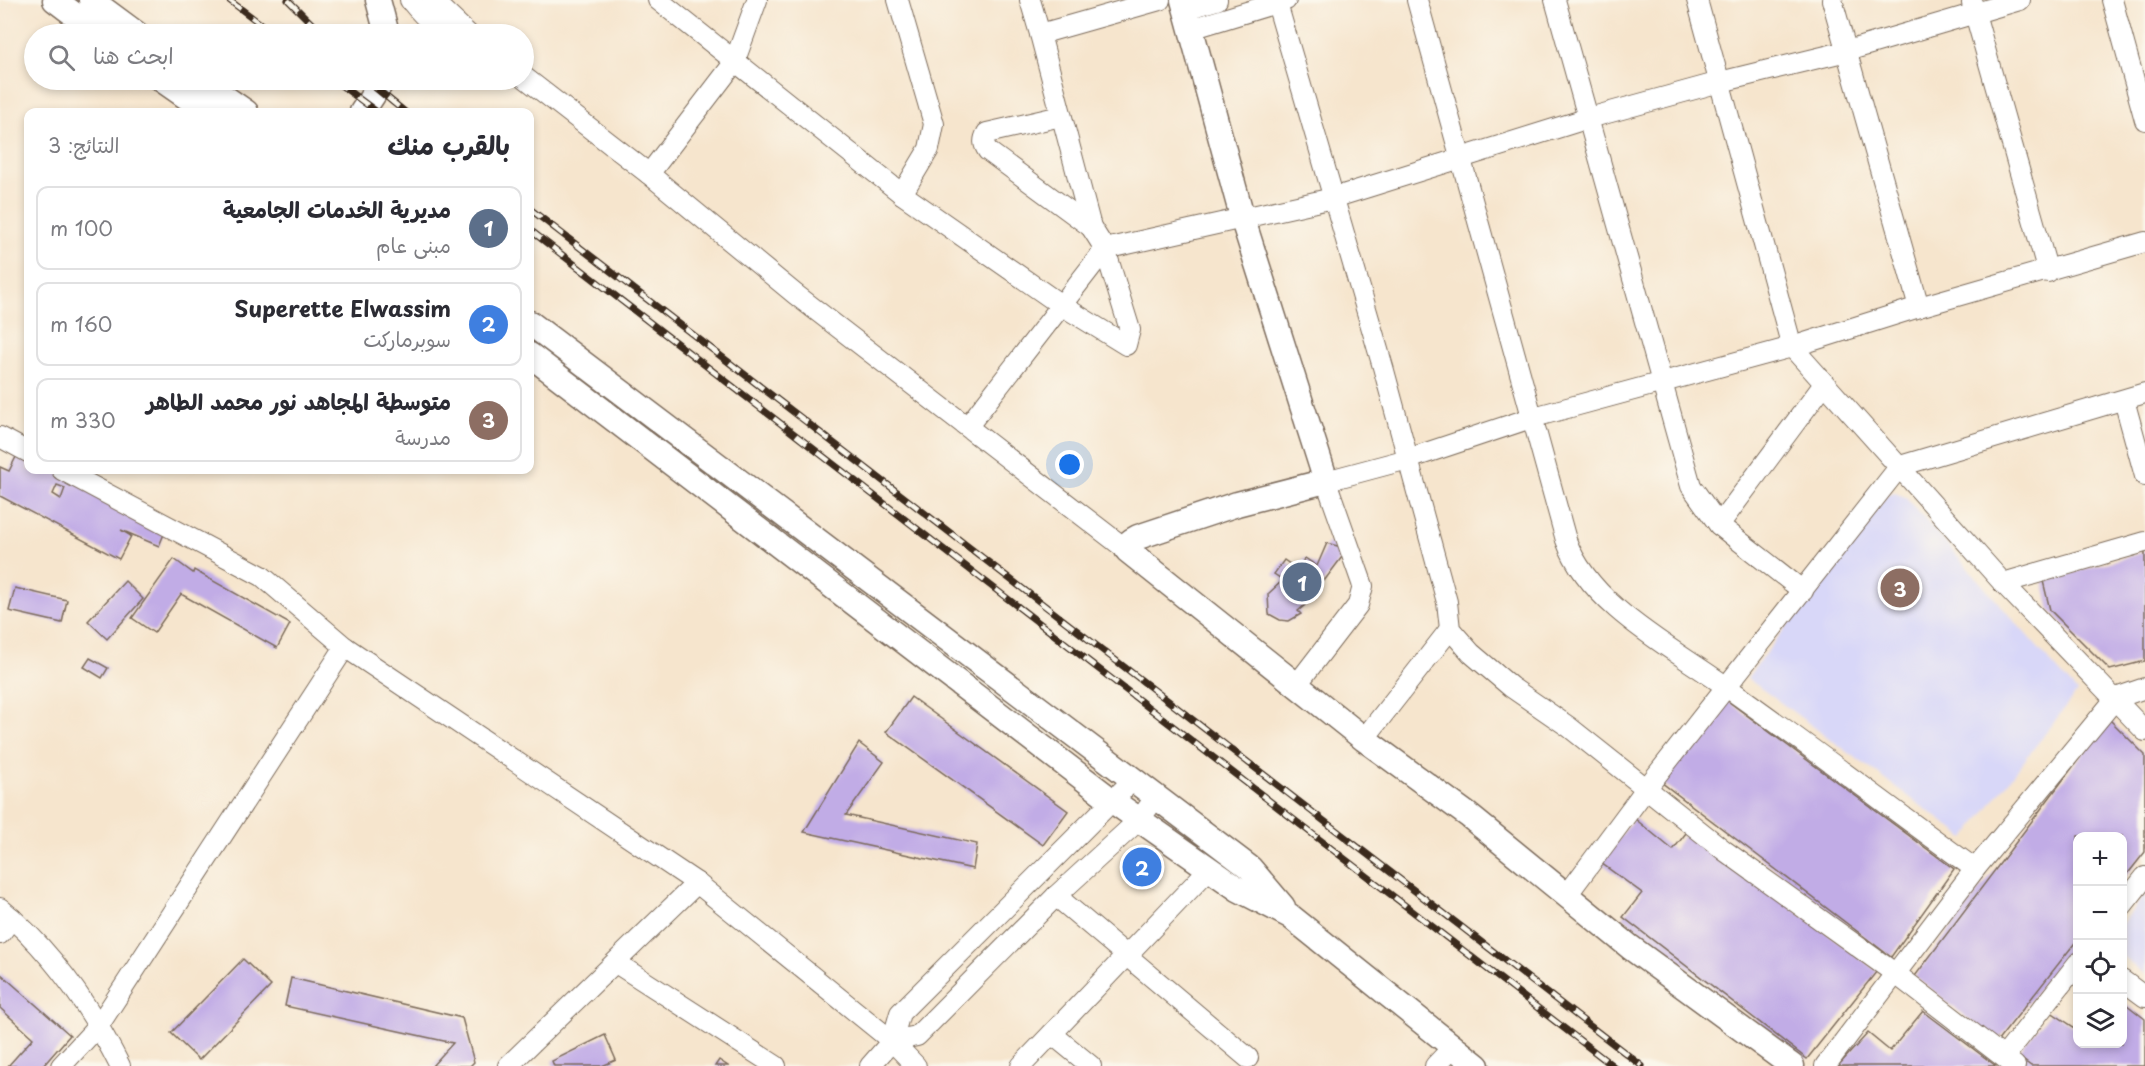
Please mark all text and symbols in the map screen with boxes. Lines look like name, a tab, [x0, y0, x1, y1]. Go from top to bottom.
search box	[24, 24, 534, 90]
text: ابحث هنا	[93, 38, 174, 71]
icon: search	[45, 41, 78, 74]
text: بالقرب منك	[388, 125, 510, 164]
text: النتائج: 3	[48, 130, 120, 160]
text: مديرية الخدمات الجامعية	[223, 192, 451, 225]
text: 100 m	[50, 213, 113, 243]
text: 1	[484, 213, 493, 243]
text: مبنى عام	[376, 230, 451, 260]
text: Superette Elwassim	[235, 291, 451, 324]
text: 160 m	[50, 309, 112, 339]
text: 2	[481, 309, 496, 339]
text: سوبرماركت	[363, 324, 451, 354]
text: متوسطة المجاهد نور محمد الطاهر	[146, 384, 451, 417]
text: 330 m	[50, 405, 116, 435]
text: 3	[482, 405, 495, 435]
text: مدرسة	[395, 422, 451, 452]
your location	[1055, 450, 1084, 479]
pin: 1	[1282, 560, 1322, 604]
pin: 3	[1880, 566, 1920, 610]
map controls	[2073, 832, 2127, 1048]
button: +	[2073, 832, 2127, 886]
pin: 2	[1122, 844, 1162, 890]
button: −	[2073, 886, 2127, 940]
button: locate	[2073, 940, 2127, 994]
button: layers	[2073, 994, 2127, 1048]

